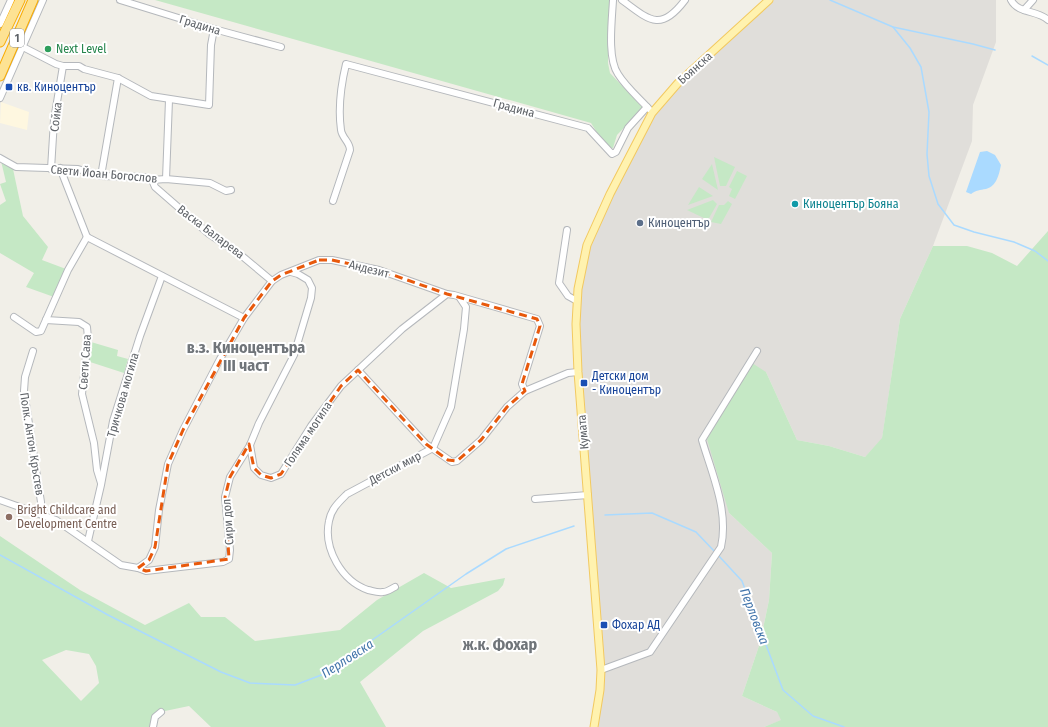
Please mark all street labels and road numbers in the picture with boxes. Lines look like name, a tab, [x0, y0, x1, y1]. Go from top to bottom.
street label: Градина	[178, 12, 222, 38]
road number: 1	[10, 29, 24, 47]
street label: Боянска	[675, 49, 715, 87]
street label: Градина	[492, 96, 536, 120]
street label: Сойка	[47, 101, 65, 133]
street label: Свети Йоан Богослов	[50, 161, 158, 186]
street label: Васка Баларева	[175, 202, 247, 262]
street label: Андезит	[347, 257, 391, 281]
street label: Свети Сава	[76, 334, 94, 390]
street label: Тричкова могила	[104, 351, 142, 439]
street label: Полк. Антон Кръстев	[17, 391, 47, 497]
street label: Голяма могила	[281, 399, 335, 469]
street label: Кумата	[574, 414, 591, 450]
street label: Детски мир	[366, 448, 423, 488]
street label: Сири дол	[219, 498, 237, 546]

